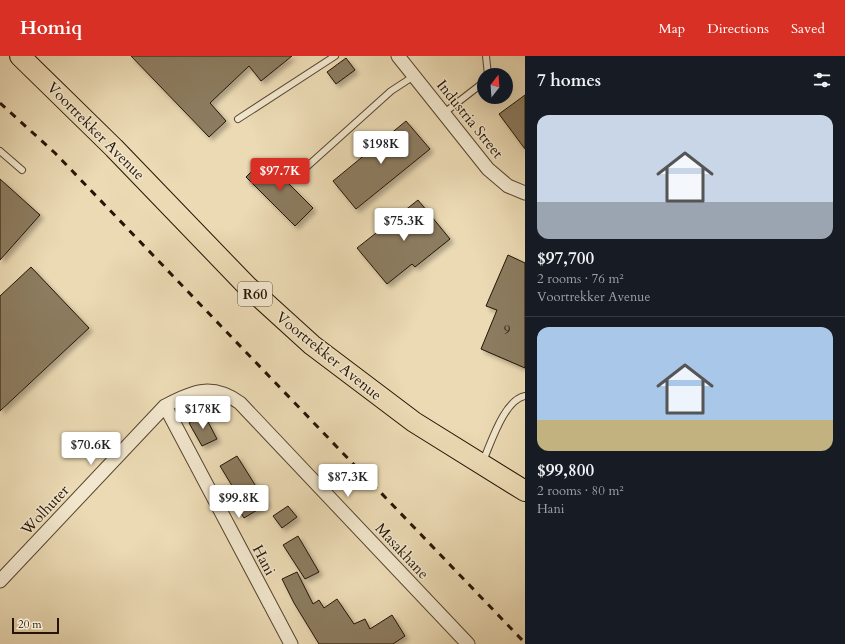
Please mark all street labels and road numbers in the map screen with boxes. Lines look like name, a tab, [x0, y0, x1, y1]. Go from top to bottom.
street label: Industria Street	[432, 75, 508, 163]
street label: Voortrekker Avenue	[43, 78, 149, 184]
road number: R60	[238, 282, 272, 306]
street label: Voortrekker Avenue	[272, 307, 386, 405]
street label: Wolhuter	[16, 480, 74, 540]
street label: Masakhane	[371, 519, 433, 584]
street label: Hani	[248, 541, 280, 579]

